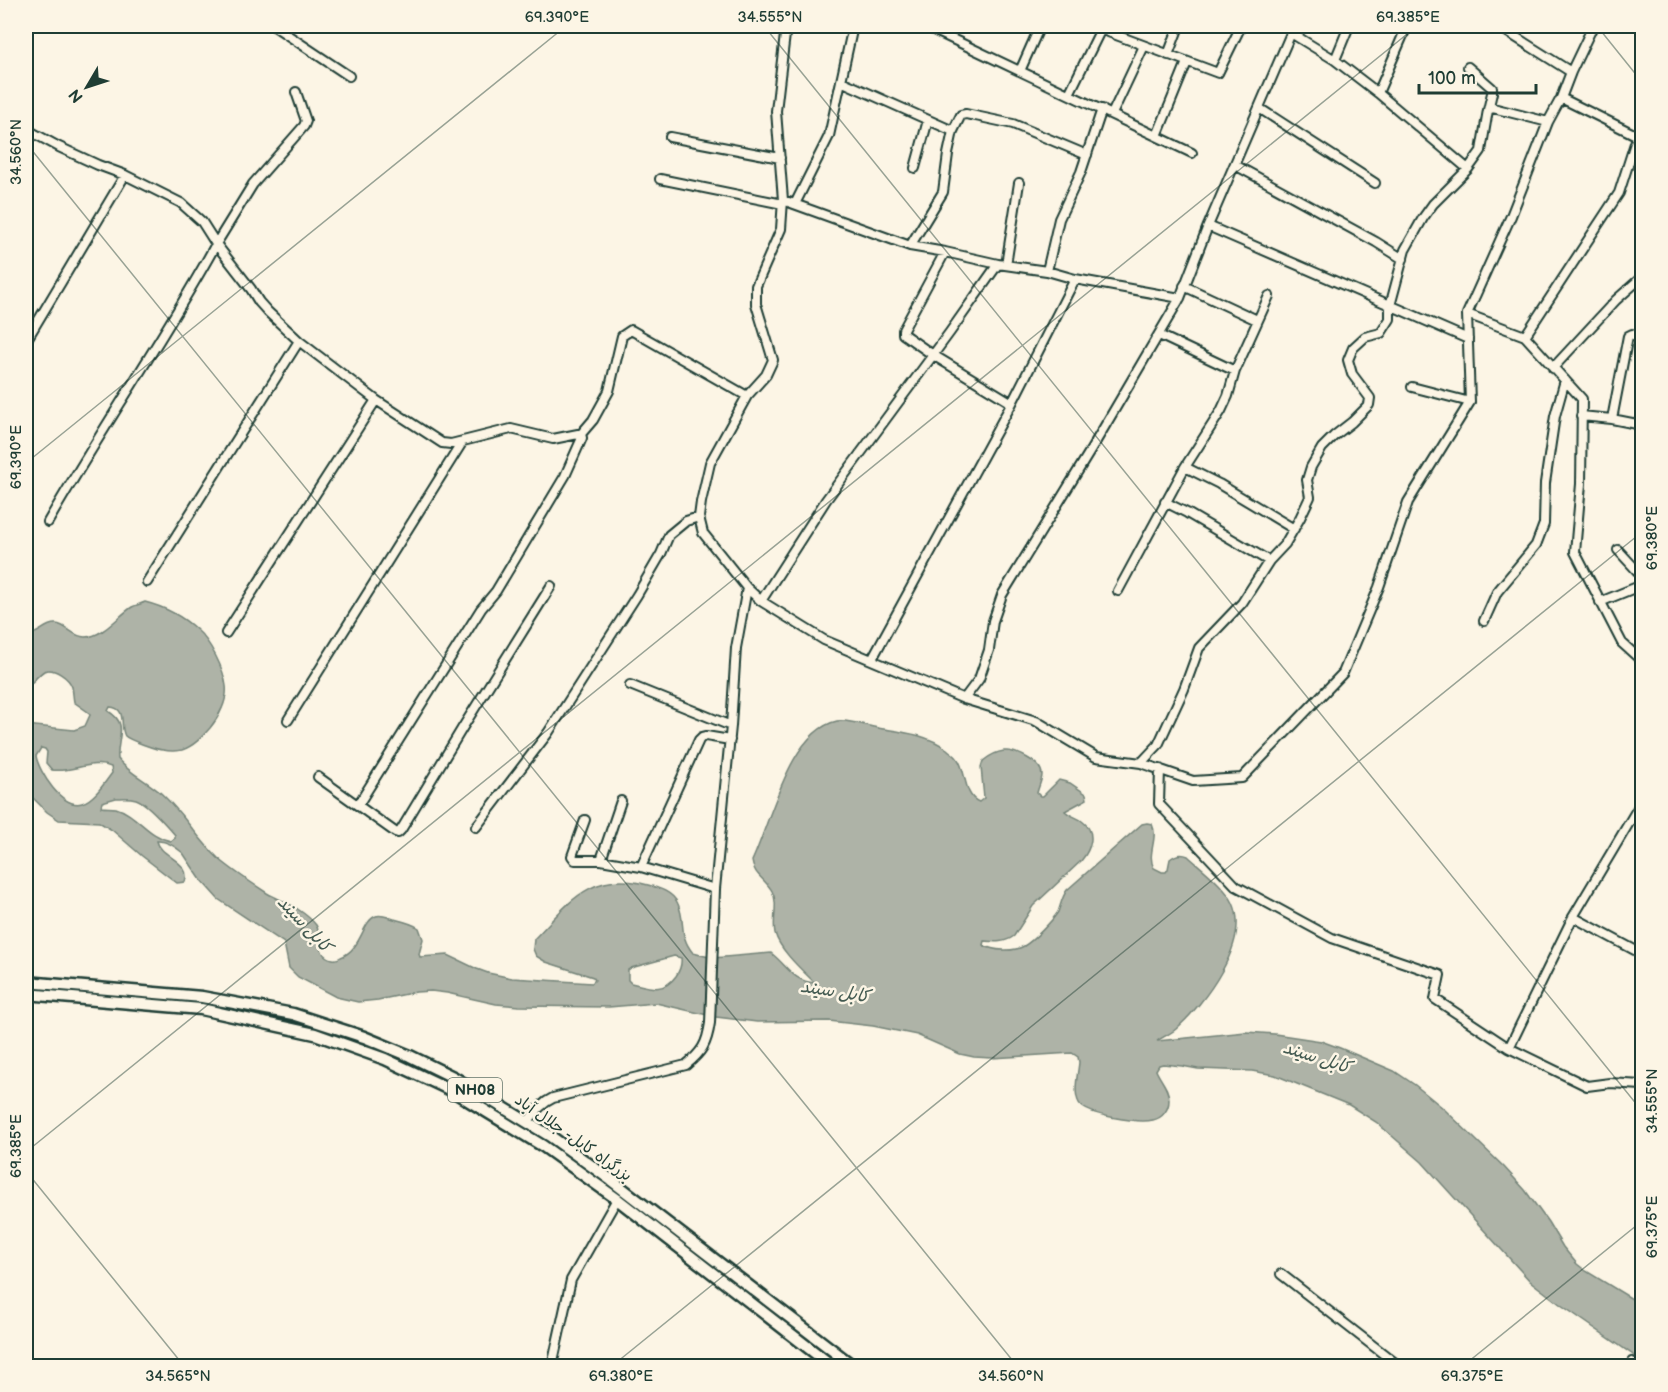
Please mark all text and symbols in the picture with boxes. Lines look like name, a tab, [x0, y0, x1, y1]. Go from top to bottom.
text: 69.390°E	[525, 8, 589, 27]
text: 34.555°N	[737, 8, 803, 27]
text: 69.385°E	[1376, 8, 1440, 27]
north arrow	[57, 57, 117, 117]
scale bar	[1419, 57, 1536, 95]
text: 100 m	[1428, 68, 1476, 89]
text: N	[65, 85, 88, 106]
text: 34.560°N	[7, 119, 26, 185]
text: 69.390°E	[7, 425, 26, 489]
text: 69.380°E	[1643, 506, 1662, 570]
water label: کابل سيند	[273, 892, 338, 959]
water label: کابل سيند	[799, 976, 874, 1008]
water label: کابل سيند	[1280, 1037, 1356, 1079]
text: 34.555°N	[1643, 1068, 1662, 1134]
road number: NH08	[448, 1078, 502, 1102]
street label: بزرگراه کابل- جلال آباد	[511, 1090, 636, 1186]
text: 69.385°E	[7, 1114, 26, 1178]
text: 69.375°E	[1643, 1196, 1662, 1258]
text: 34.565°N	[145, 1367, 211, 1386]
text: 69.380°E	[589, 1367, 653, 1386]
text: 34.560°N	[978, 1367, 1044, 1386]
text: 69.375°E	[1441, 1367, 1503, 1386]

